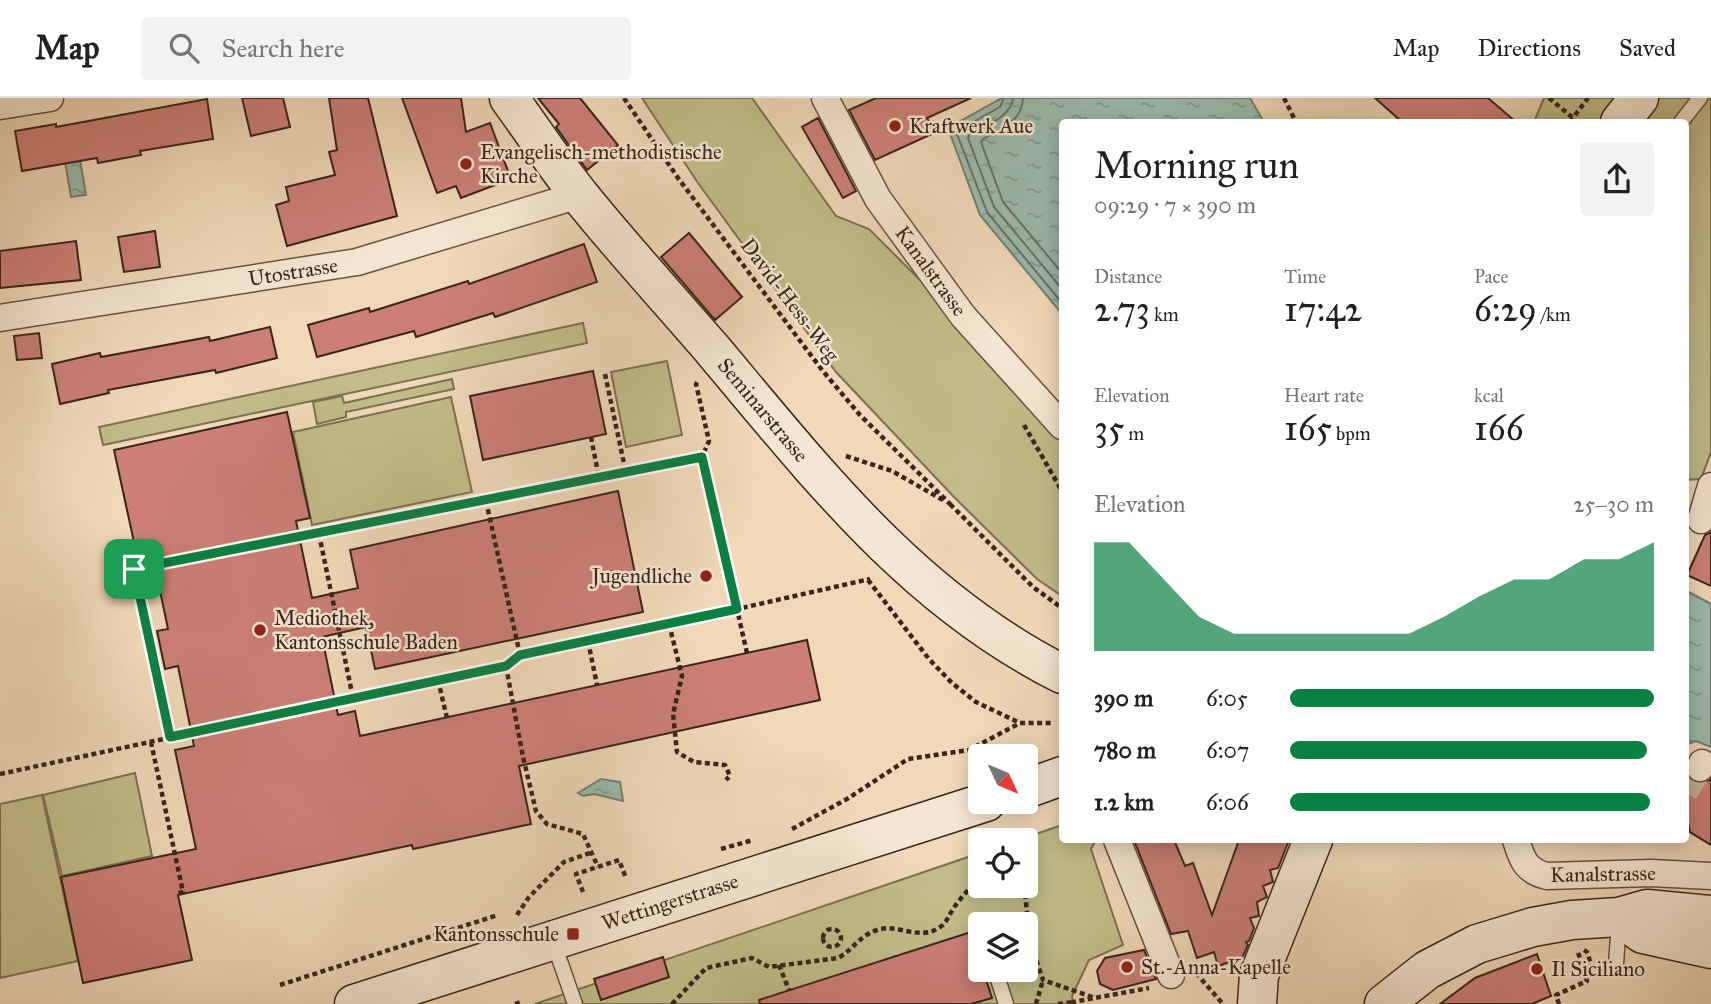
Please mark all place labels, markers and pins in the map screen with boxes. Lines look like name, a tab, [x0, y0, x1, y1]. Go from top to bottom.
place label: Kraftwerk Aue	[909, 113, 1034, 139]
marker: Kraftwerk Aue	[887, 118, 903, 134]
place label: Evangelisch-methodistische Kirche	[480, 139, 722, 189]
marker: Evangelisch-methodistische Kirche	[458, 156, 474, 172]
pin	[104, 539, 164, 599]
place label: Jugendliche	[590, 563, 692, 589]
marker: Jugendliche	[698, 568, 714, 584]
place label: Mediothek, Kantonsschule Baden	[274, 605, 458, 655]
marker: Mediothek, Kantonsschule Baden	[252, 622, 268, 638]
place label: Kantonsschule	[433, 921, 559, 947]
marker: Kantonsschule	[565, 926, 581, 942]
place label: St.-Anna-Kapelle	[1141, 954, 1291, 980]
place label: Il Siciliano	[1551, 956, 1645, 982]
marker: St.-Anna-Kapelle	[1119, 959, 1135, 975]
marker: Il Siciliano	[1529, 961, 1545, 977]

